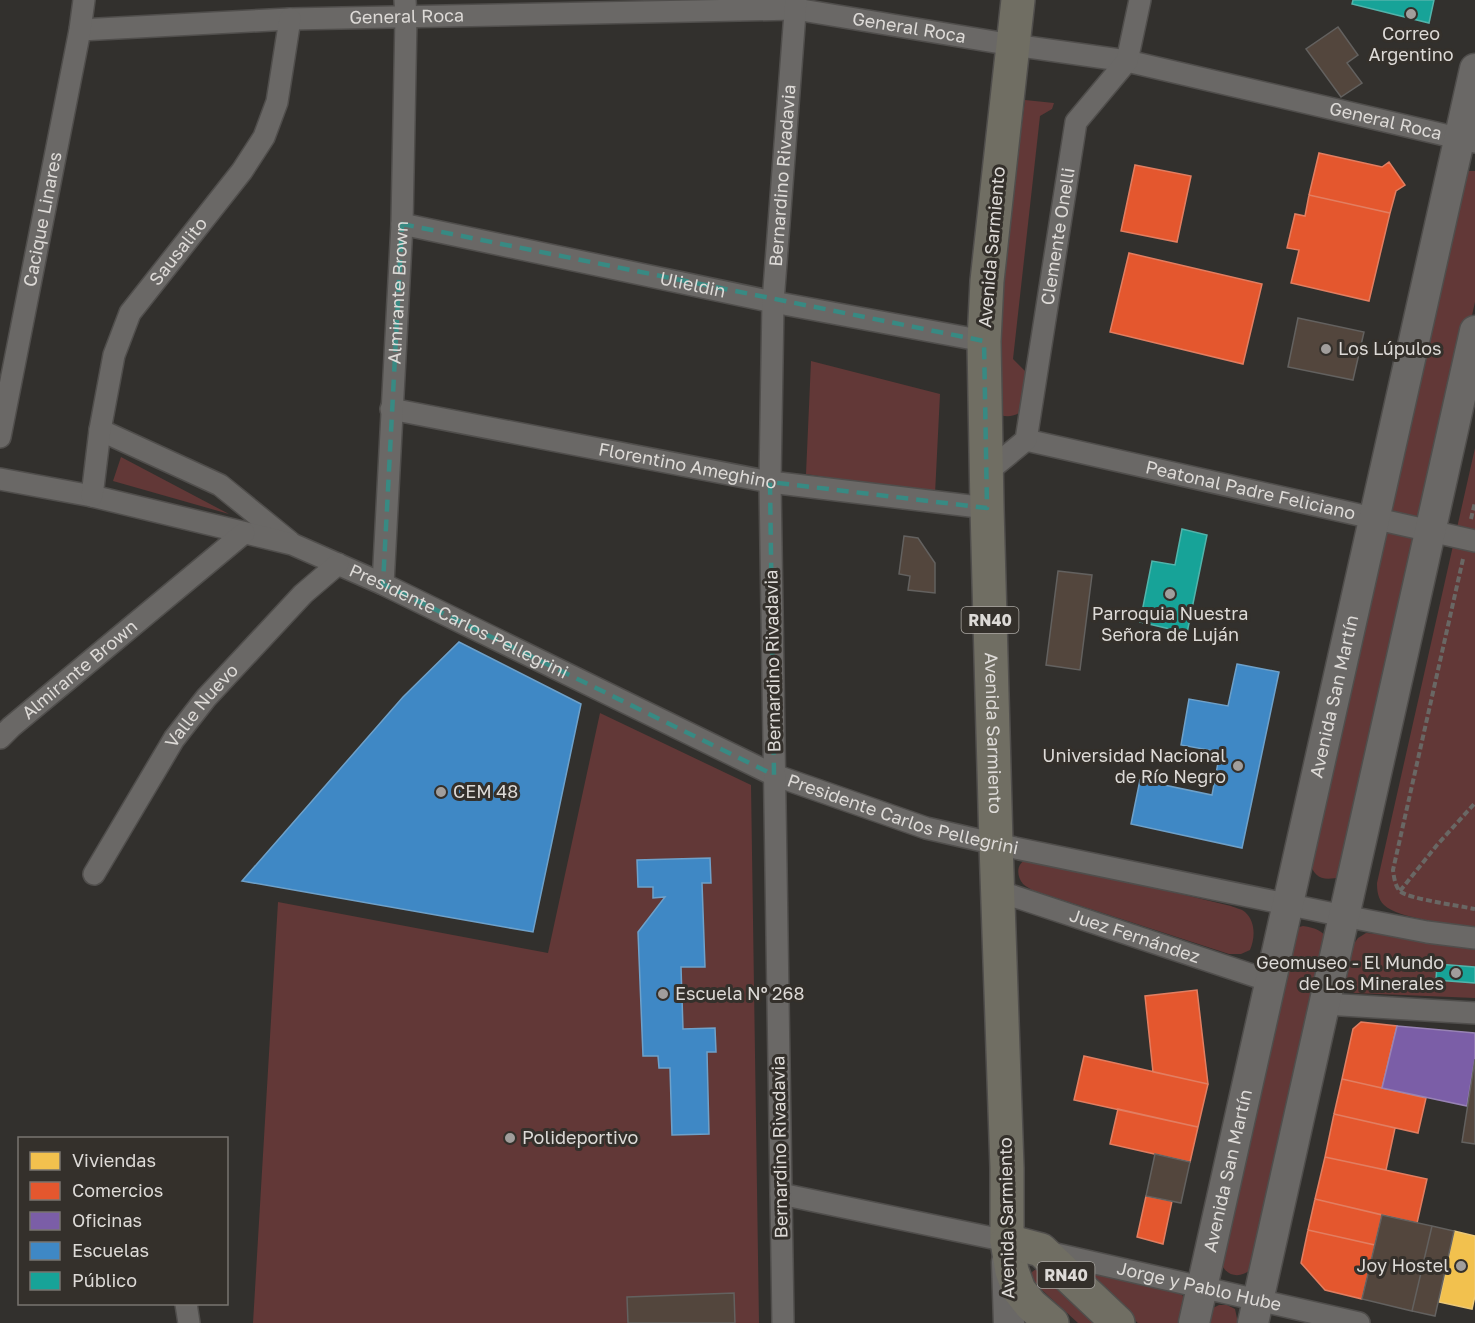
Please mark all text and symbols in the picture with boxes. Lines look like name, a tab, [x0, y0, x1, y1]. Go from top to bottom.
street label: General Roca	[349, 4, 464, 28]
street label: General Roca	[851, 7, 968, 47]
marker: Correo Argentino	[1404, 7, 1418, 21]
place label: Correo Argentino	[1368, 22, 1454, 65]
street label: Bernardino Rivadavia	[764, 83, 800, 267]
street label: General Roca	[1327, 96, 1444, 144]
street label: Cacique Linares	[18, 150, 66, 288]
street label: Avenida Sarmiento	[973, 165, 1009, 328]
street label: Clemente Onelli	[1035, 166, 1079, 307]
street label: Sausalito	[144, 212, 211, 290]
street label: Almirante Brown	[383, 220, 412, 365]
street label: Ulieldin	[658, 266, 728, 302]
place label: Los Lúpulos	[1338, 337, 1442, 359]
marker: Los Lúpulos	[1319, 342, 1333, 356]
street label: Florentino Ameghino	[597, 437, 778, 493]
street label: Peatonal Padre Feliciano	[1144, 455, 1358, 524]
street label: Presidente Carlos Pellegrini	[346, 559, 572, 683]
street label: Bernardino Rivadavia	[759, 570, 785, 752]
marker: Parroquia Nuestra Señora de Luján	[1163, 587, 1177, 601]
place label: Parroquia Nuestra Señora de Luján	[1092, 602, 1248, 645]
road number: RN40	[962, 607, 1018, 633]
street label: Avenida San Martín	[1304, 613, 1362, 780]
street label: Almirante Brown	[17, 615, 141, 723]
street label: Avenida Sarmiento	[981, 652, 1007, 814]
street label: Valle Nuevo	[159, 659, 242, 751]
place label: Universidad Nacional de Río Negro	[1042, 744, 1226, 787]
marker: Universidad Nacional de Río Negro	[1231, 759, 1245, 773]
street label: Presidente Carlos Pellegrini	[785, 769, 1021, 858]
place label: CEM 48	[453, 780, 518, 802]
marker: CEM 48	[434, 785, 448, 799]
street label: Juez Fernández	[1067, 903, 1203, 967]
place label: Geomuseo - El Mundo de Los Minerales	[1256, 951, 1444, 994]
marker: Geomuseo - El Mundo de Los Minerales	[1449, 966, 1463, 980]
place label: Escuela Nº 268	[675, 982, 804, 1004]
marker: Escuela Nº 268	[656, 987, 670, 1001]
street label: Bernardino Rivadavia	[766, 1056, 792, 1238]
street label: Avenida San Martín	[1198, 1087, 1256, 1254]
place label: Polideportivo	[522, 1126, 638, 1148]
marker: Polideportivo	[503, 1131, 517, 1145]
legend	[18, 1137, 228, 1305]
street label: Avenida Sarmiento	[994, 1137, 1018, 1299]
text: Viviendas	[72, 1149, 156, 1171]
text: Comercios	[72, 1179, 163, 1201]
text: Oficinas	[72, 1209, 142, 1231]
text: Escuelas	[72, 1239, 149, 1261]
place label: Joy Hostel	[1357, 1254, 1449, 1276]
street label: Jorge y Pablo Hube	[1115, 1256, 1284, 1315]
marker: Joy Hostel	[1454, 1259, 1468, 1273]
road number: RN40	[1038, 1262, 1094, 1288]
text: Público	[72, 1269, 137, 1291]

